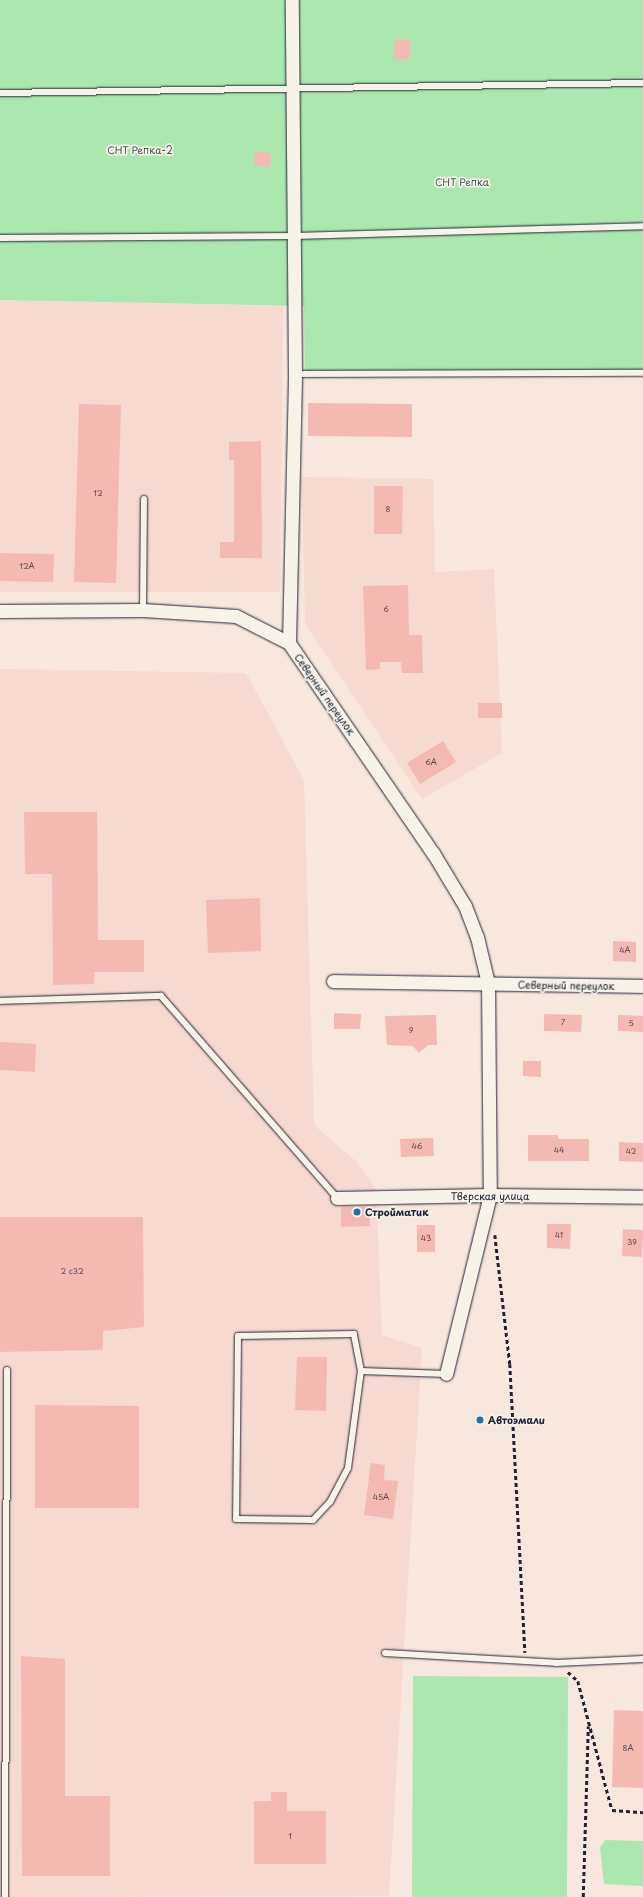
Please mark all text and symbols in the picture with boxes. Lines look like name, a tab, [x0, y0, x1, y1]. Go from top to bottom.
park label: СНТ Репка-2	[107, 144, 173, 156]
park label: СНТ Репка	[434, 176, 490, 188]
house number: 12	[93, 489, 103, 499]
house number: 8	[386, 505, 390, 515]
house number: 12А	[19, 562, 35, 572]
house number: 6	[383, 605, 389, 615]
street label: Северный переулок	[292, 651, 358, 737]
house number: 6А	[425, 758, 437, 768]
house number: 4А	[619, 946, 631, 956]
street label: Северный переулок	[517, 978, 615, 992]
house number: 7	[561, 1018, 565, 1028]
house number: 5	[628, 1019, 634, 1029]
house number: 9	[409, 1026, 413, 1036]
house number: 46	[412, 1142, 422, 1152]
house number: 44	[554, 1146, 564, 1156]
house number: 42	[626, 1147, 636, 1157]
street label: Тверская улица	[451, 1190, 529, 1202]
place label: Стройматик	[365, 1206, 429, 1218]
marker: Стройматик	[352, 1207, 362, 1217]
house number: 41	[555, 1231, 563, 1241]
house number: 43	[421, 1234, 431, 1244]
house number: 39	[627, 1238, 637, 1248]
house number: 2 с32	[60, 1267, 84, 1277]
place label: Автоэмали	[488, 1414, 545, 1426]
marker: Автоэмали	[475, 1415, 485, 1425]
house number: 45А	[373, 1493, 389, 1503]
house number: 8А	[622, 1744, 634, 1754]
house number: 1	[288, 1832, 292, 1842]

